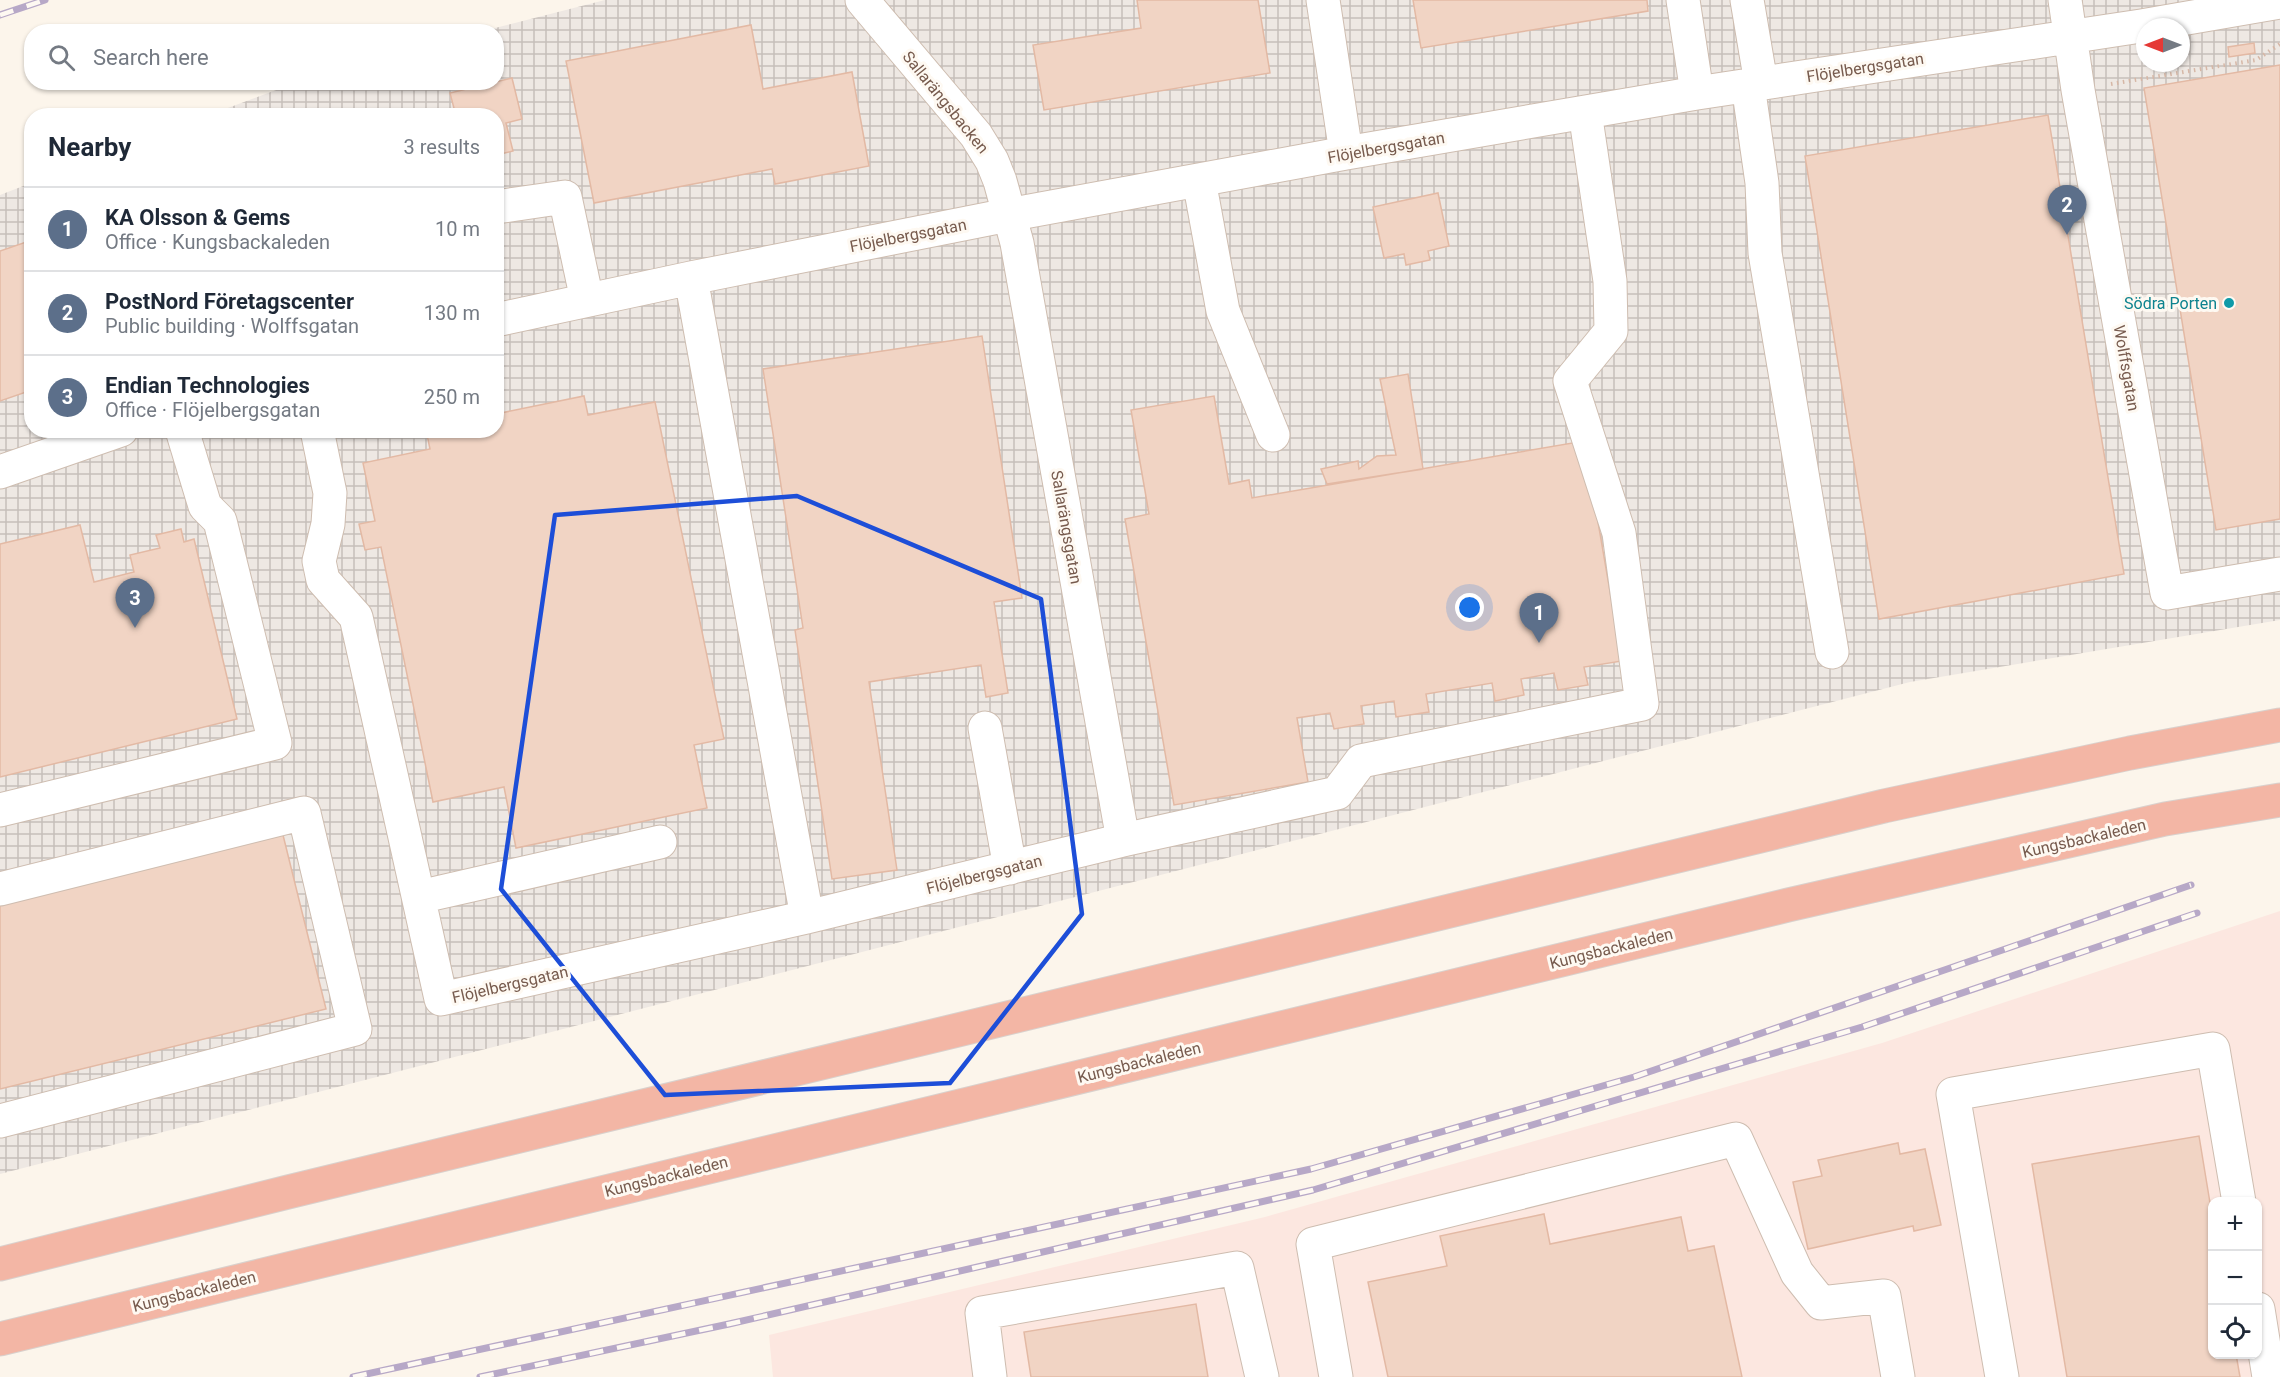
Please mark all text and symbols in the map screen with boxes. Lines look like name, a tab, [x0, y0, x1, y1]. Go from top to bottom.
north arrow	[2136, 18, 2190, 72]
search box	[24, 24, 504, 90]
icon: search	[45, 41, 78, 74]
text: Search here	[93, 45, 209, 70]
street label: Sallarängsbacken	[899, 47, 993, 157]
street label: Flöjelbergsgatan	[1805, 49, 1925, 86]
street label: Flöjelbergsgatan	[1326, 128, 1446, 167]
text: Nearby	[48, 132, 131, 162]
text: 3 results	[404, 135, 480, 159]
pin: 2	[2048, 186, 2086, 235]
text: KA Olsson & Gems	[105, 205, 290, 230]
street label: Flöjelbergsgatan	[848, 215, 968, 256]
text: 1	[62, 217, 73, 241]
text: 10 m	[435, 217, 480, 241]
text: Office · Kungsbackaleden	[105, 230, 330, 254]
text: PostNord Företagscenter	[105, 289, 354, 314]
place label: Södra Porten	[2124, 294, 2217, 313]
marker: Södra Porten	[2222, 296, 2236, 310]
text: 2	[62, 301, 73, 325]
text: 130 m	[424, 301, 480, 325]
text: Public building · Wolffsgatan	[105, 314, 359, 338]
street label: Wolffsgatan	[2110, 324, 2143, 412]
text: Endian Technologies	[105, 373, 310, 398]
text: 3	[62, 385, 73, 409]
text: 250 m	[424, 385, 480, 409]
text: Office · Flöjelbergsgatan	[105, 398, 320, 422]
street label: Sallarängsgatan	[1047, 469, 1086, 585]
pin: 3	[116, 578, 154, 628]
your location	[1455, 593, 1484, 622]
pin: 1	[1520, 594, 1558, 643]
street label: Kungsbackaleden	[2020, 815, 2148, 862]
street label: Flöjelbergsgatan	[924, 851, 1044, 898]
street label: Kungsbackaleden	[1548, 924, 1675, 973]
street label: Flöjelbergsgatan	[450, 962, 570, 1007]
street label: Kungsbackaleden	[1076, 1038, 1203, 1087]
street label: Kungsbackaleden	[603, 1152, 730, 1201]
map controls	[2208, 1197, 2262, 1359]
button: +	[2208, 1197, 2262, 1251]
button: −	[2208, 1251, 2262, 1305]
street label: Kungsbackaleden	[131, 1267, 258, 1316]
button: locate	[2208, 1305, 2262, 1359]

